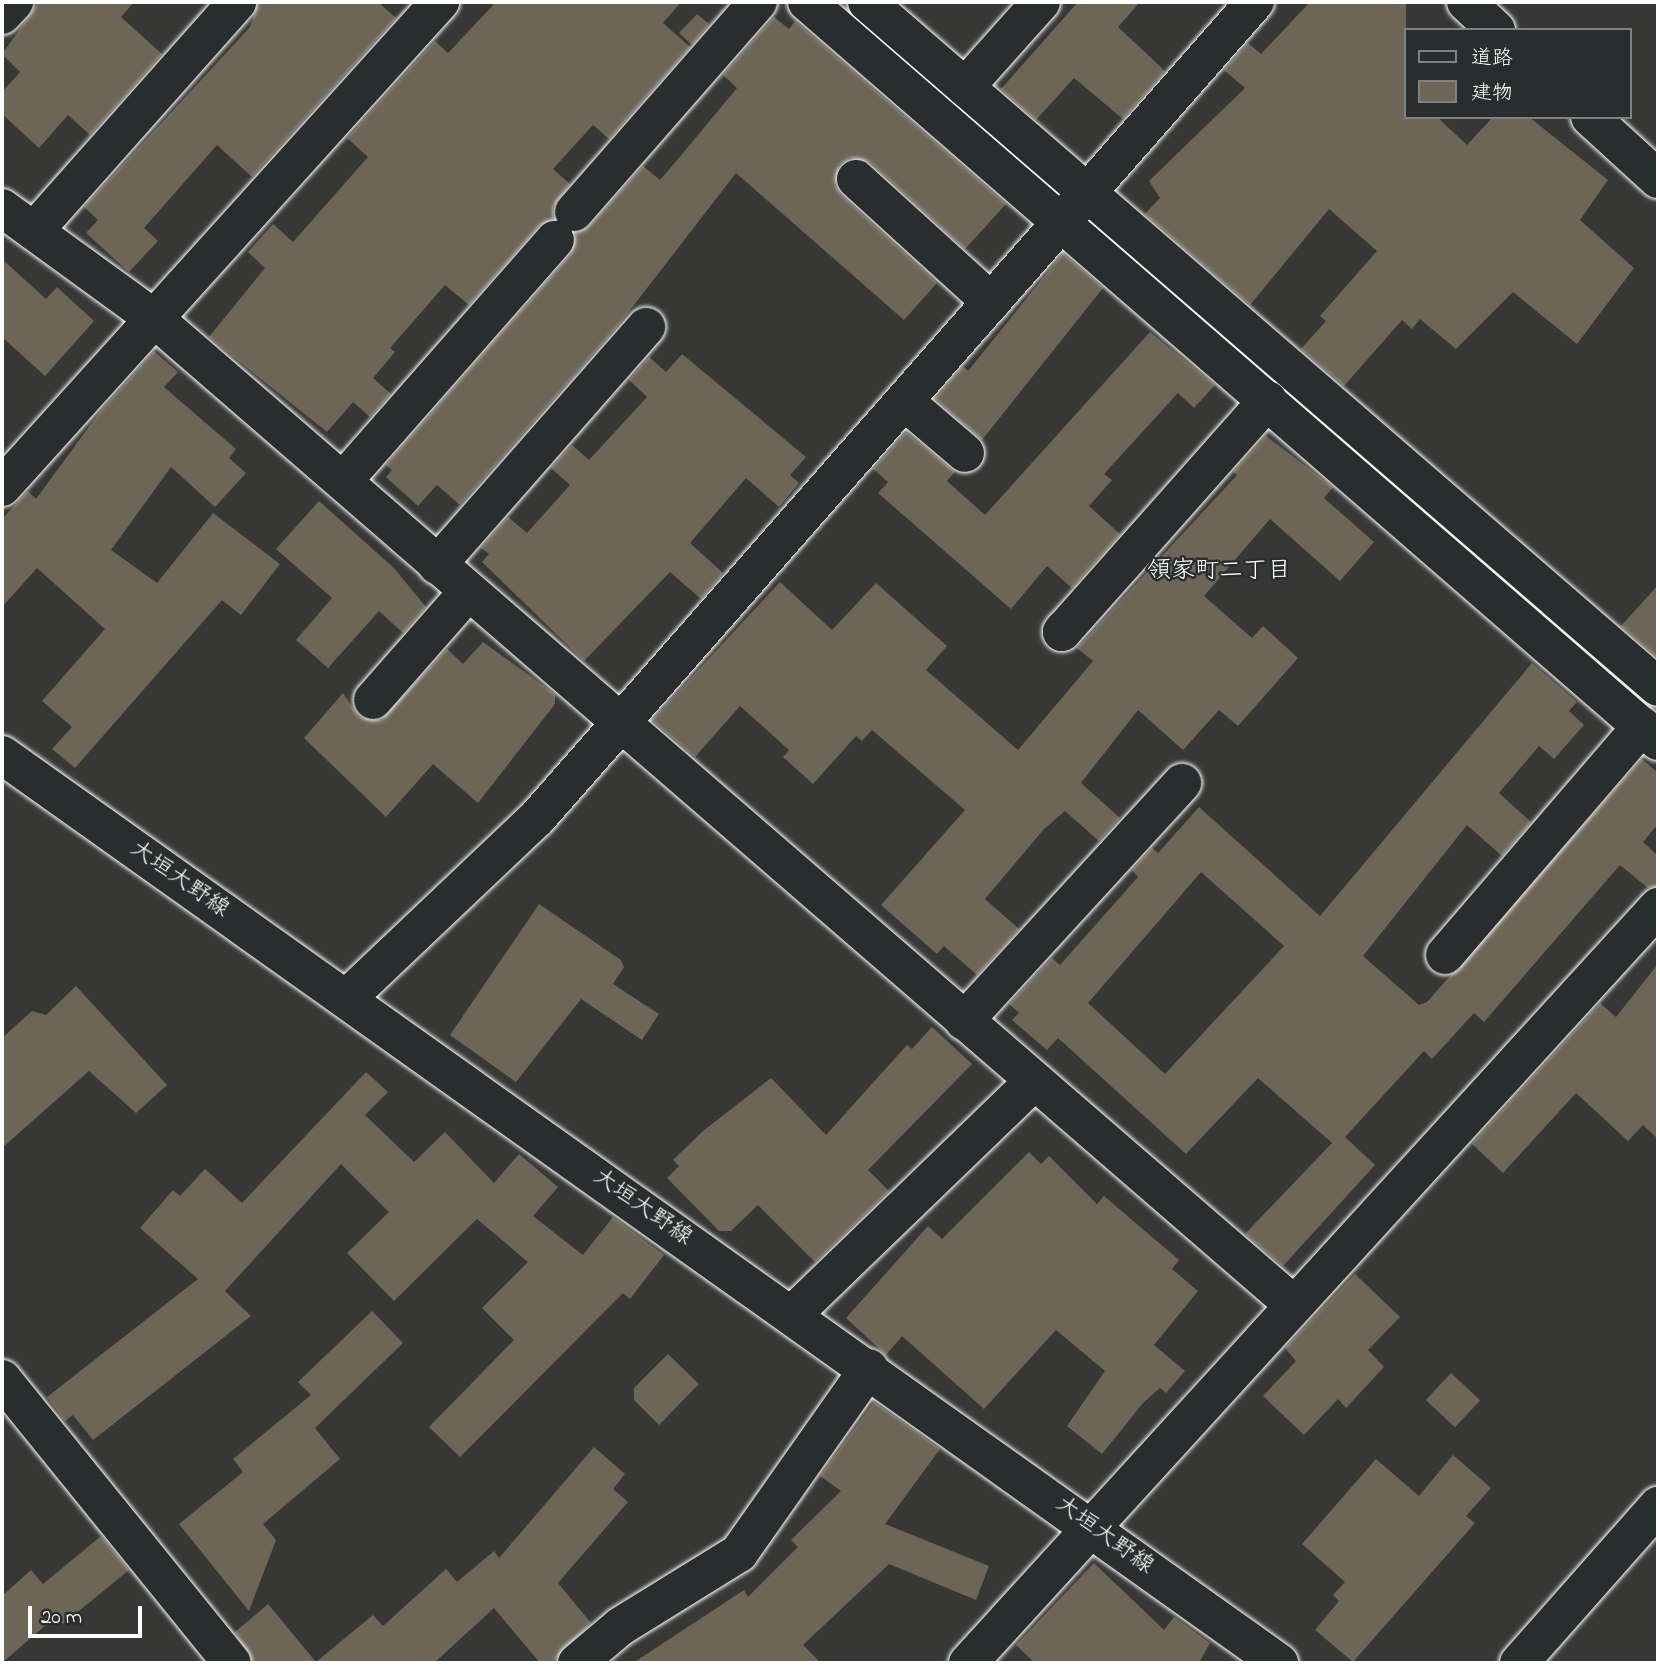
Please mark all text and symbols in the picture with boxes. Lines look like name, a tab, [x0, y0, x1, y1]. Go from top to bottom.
legend	[1404, 28, 1632, 119]
text: 道路	[1471, 44, 1513, 74]
text: 建物	[1471, 79, 1513, 109]
district label: 領家町二丁目	[1147, 558, 1291, 586]
street label: 大垣大野線	[124, 836, 234, 924]
street label: 大垣大野線	[587, 1164, 697, 1252]
street label: 大垣大野線	[1049, 1491, 1159, 1581]
scale bar	[32, 1592, 145, 1636]
text: 20 m	[41, 1603, 82, 1633]

